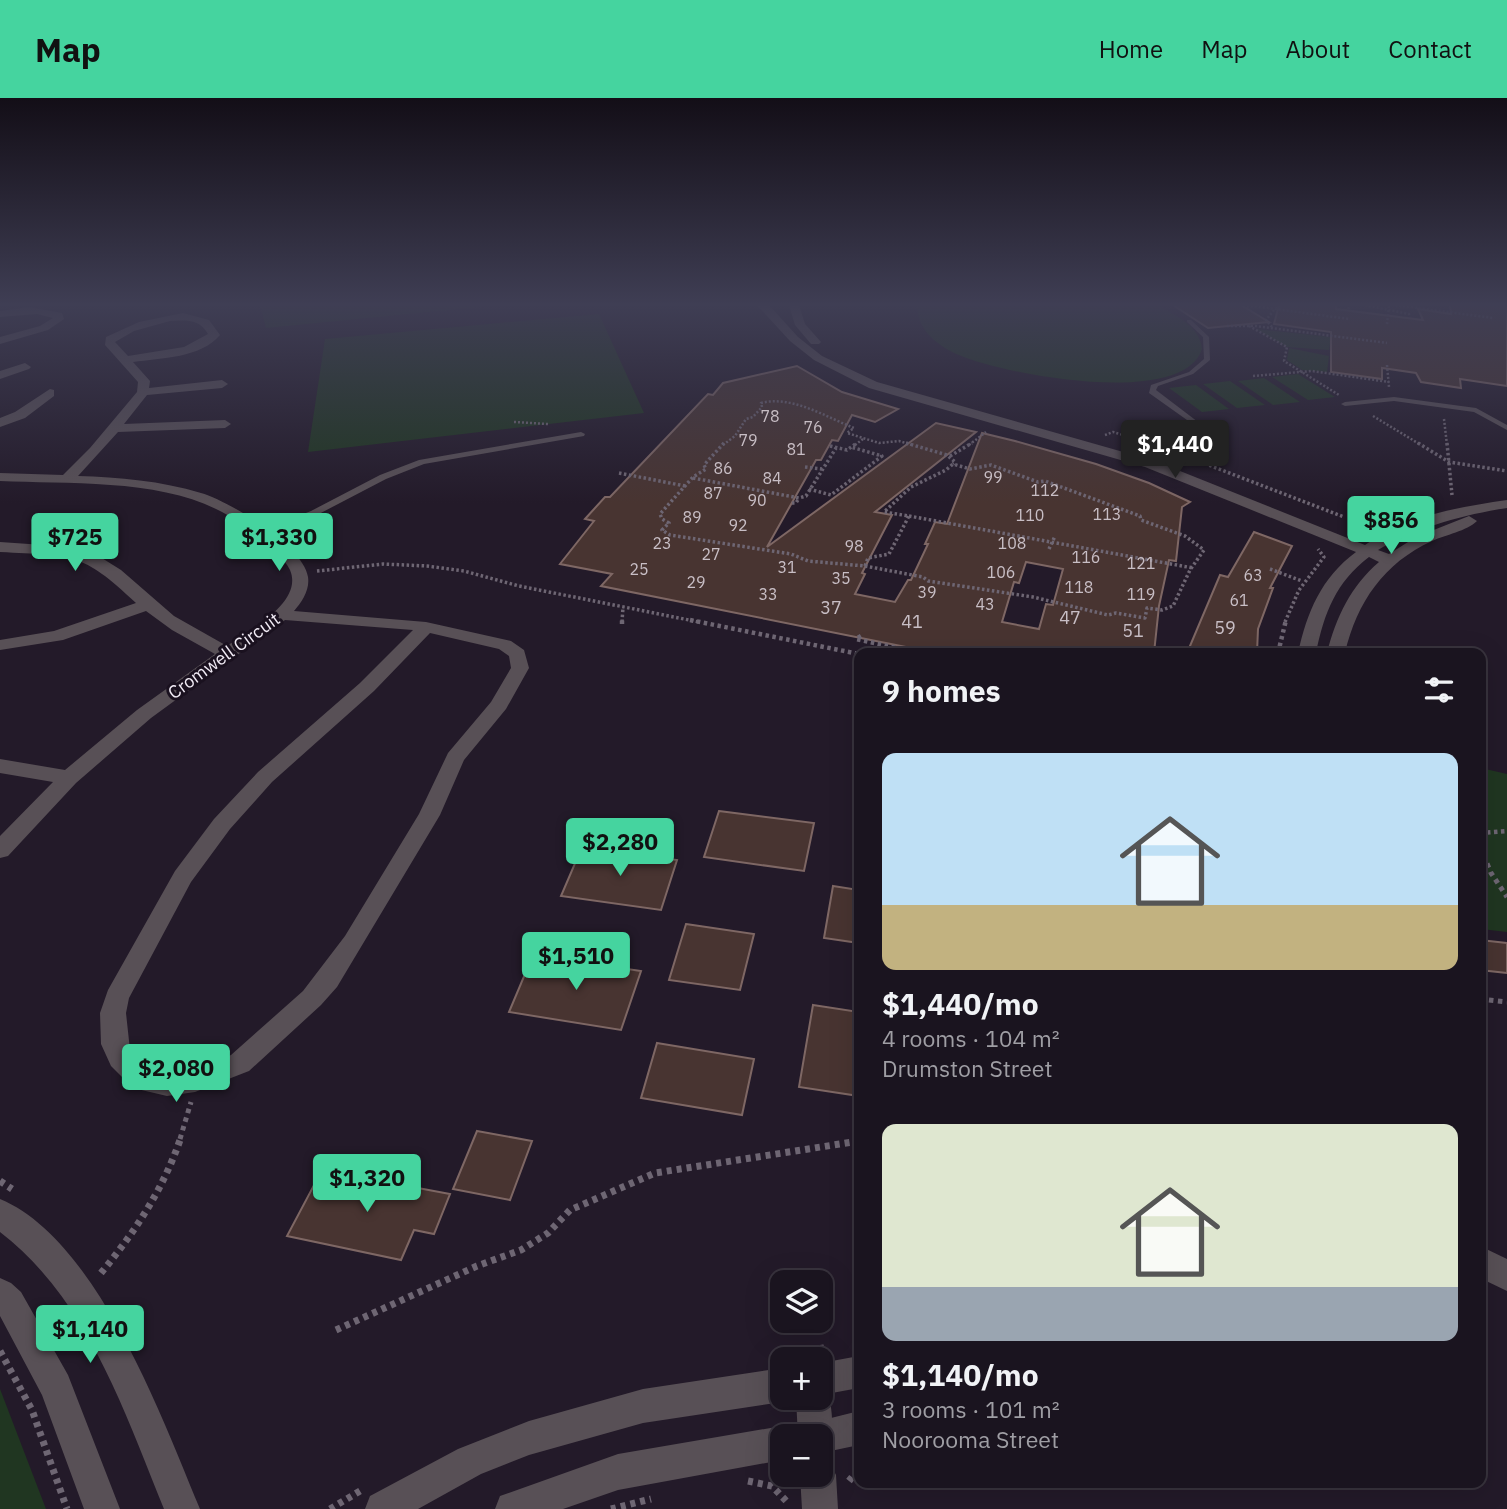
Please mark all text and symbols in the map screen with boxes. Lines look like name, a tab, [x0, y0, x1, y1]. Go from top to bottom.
text: Map	[35, 28, 101, 71]
text: Home	[1099, 33, 1163, 65]
text: Map	[1201, 33, 1247, 65]
text: About	[1285, 33, 1350, 65]
text: Contact	[1388, 33, 1472, 65]
house number: 78	[760, 406, 780, 426]
house number: 76	[803, 417, 823, 437]
pin: $1,440	[1118, 420, 1232, 480]
text: $1,440	[1137, 428, 1213, 458]
house number: 79	[738, 430, 758, 450]
house number: 81	[786, 439, 806, 459]
house number: 86	[713, 458, 733, 478]
house number: 99	[983, 467, 1003, 487]
house number: 84	[762, 468, 782, 488]
house number: 112	[1031, 480, 1059, 500]
house number: 87	[703, 483, 723, 503]
house number: 90	[747, 490, 767, 510]
pin: $856	[1350, 496, 1432, 556]
house number: 113	[1093, 504, 1121, 524]
text: $856	[1363, 504, 1419, 534]
house number: 110	[1016, 505, 1044, 525]
house number: 89	[682, 507, 702, 527]
pin: $725	[34, 514, 116, 573]
pin: $1,330	[222, 514, 336, 573]
house number: 92	[728, 515, 748, 535]
text: $725	[47, 521, 103, 551]
text: $1,330	[241, 521, 317, 551]
house number: 23	[652, 533, 672, 553]
house number: 108	[998, 533, 1026, 553]
house number: 98	[844, 536, 864, 556]
house number: 27	[701, 544, 721, 564]
house number: 116	[1072, 547, 1100, 567]
house number: 121	[1127, 553, 1155, 573]
house number: 31	[777, 557, 797, 577]
house number: 25	[629, 559, 649, 579]
house number: 106	[987, 562, 1015, 582]
house number: 63	[1243, 565, 1263, 585]
house number: 35	[831, 568, 851, 588]
house number: 29	[686, 572, 706, 592]
house number: 118	[1065, 577, 1093, 597]
house number: 39	[917, 582, 937, 602]
house number: 33	[758, 584, 778, 604]
house number: 119	[1127, 584, 1155, 604]
house number: 61	[1229, 590, 1249, 610]
house number: 43	[975, 594, 995, 614]
house number: 37	[820, 596, 842, 619]
house number: 47	[1059, 606, 1081, 629]
street label: Cromwell Circuit	[163, 607, 284, 704]
house number: 41	[901, 610, 923, 633]
house number: 59	[1214, 616, 1236, 639]
house number: 51	[1122, 619, 1144, 642]
text: 9 homes	[882, 671, 1001, 710]
icon: filters	[1420, 671, 1458, 709]
icon: home	[1107, 798, 1233, 924]
pin: $2,280	[563, 818, 677, 878]
text: $2,280	[582, 826, 658, 856]
pin: $1,510	[519, 932, 633, 992]
text: $1,510	[538, 940, 614, 970]
text: $1,440/mo	[882, 984, 1039, 1023]
text: 4 rooms · 104 m²	[882, 1023, 1060, 1053]
pin: $2,080	[119, 1044, 233, 1104]
text: $2,080	[138, 1052, 214, 1082]
text: Drumston Street	[882, 1053, 1053, 1083]
pin: $1,320	[310, 1154, 424, 1214]
text: $1,320	[329, 1162, 405, 1192]
icon: home	[1107, 1169, 1233, 1295]
map controls	[770, 1270, 833, 1487]
button: layers	[770, 1270, 833, 1333]
pin: $1,140	[33, 1306, 147, 1365]
text: $1,140	[52, 1313, 128, 1343]
button: +	[770, 1347, 833, 1410]
text: $1,140/mo	[882, 1355, 1039, 1394]
text: 3 rooms · 101 m²	[882, 1394, 1060, 1424]
button: −	[770, 1424, 833, 1487]
text: Noorooma Street	[882, 1424, 1059, 1454]

